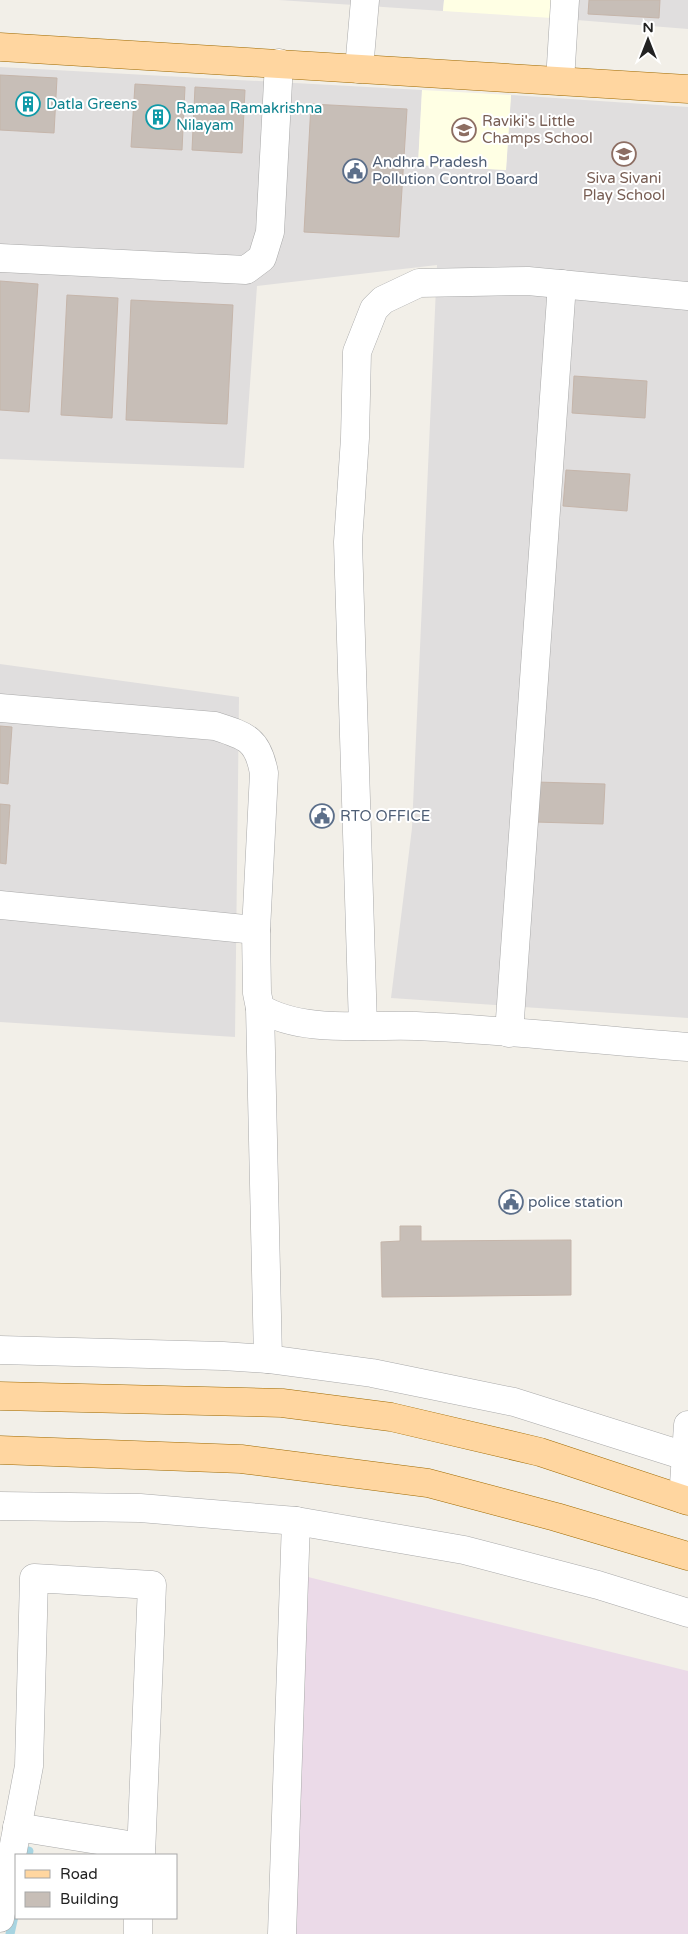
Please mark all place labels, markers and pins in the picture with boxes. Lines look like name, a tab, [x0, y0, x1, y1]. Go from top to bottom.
building icon: Datla Greens	[15, 91, 41, 117]
place label: Datla Greens	[46, 95, 137, 113]
place label: Ramaa Ramakrishna Nilayam	[176, 99, 323, 134]
building icon: Ramaa Ramakrishna Nilayam	[145, 104, 171, 130]
place label: Raviki's Little Champs School	[482, 112, 593, 147]
school or university icon: Raviki's Little Champs School	[451, 117, 477, 143]
school or university icon: Siva Sivani Play School	[611, 141, 637, 167]
place label: Andhra Pradesh Pollution Control Board	[372, 153, 538, 188]
public building icon: Andhra Pradesh Pollution Control Board	[342, 158, 368, 184]
place label: Siva Sivani Play School	[583, 169, 665, 204]
public building icon: RTO OFFICE	[309, 803, 335, 829]
place label: RTO OFFICE	[340, 807, 430, 825]
public building icon: police station	[498, 1189, 524, 1215]
place label: police station	[528, 1193, 623, 1211]

